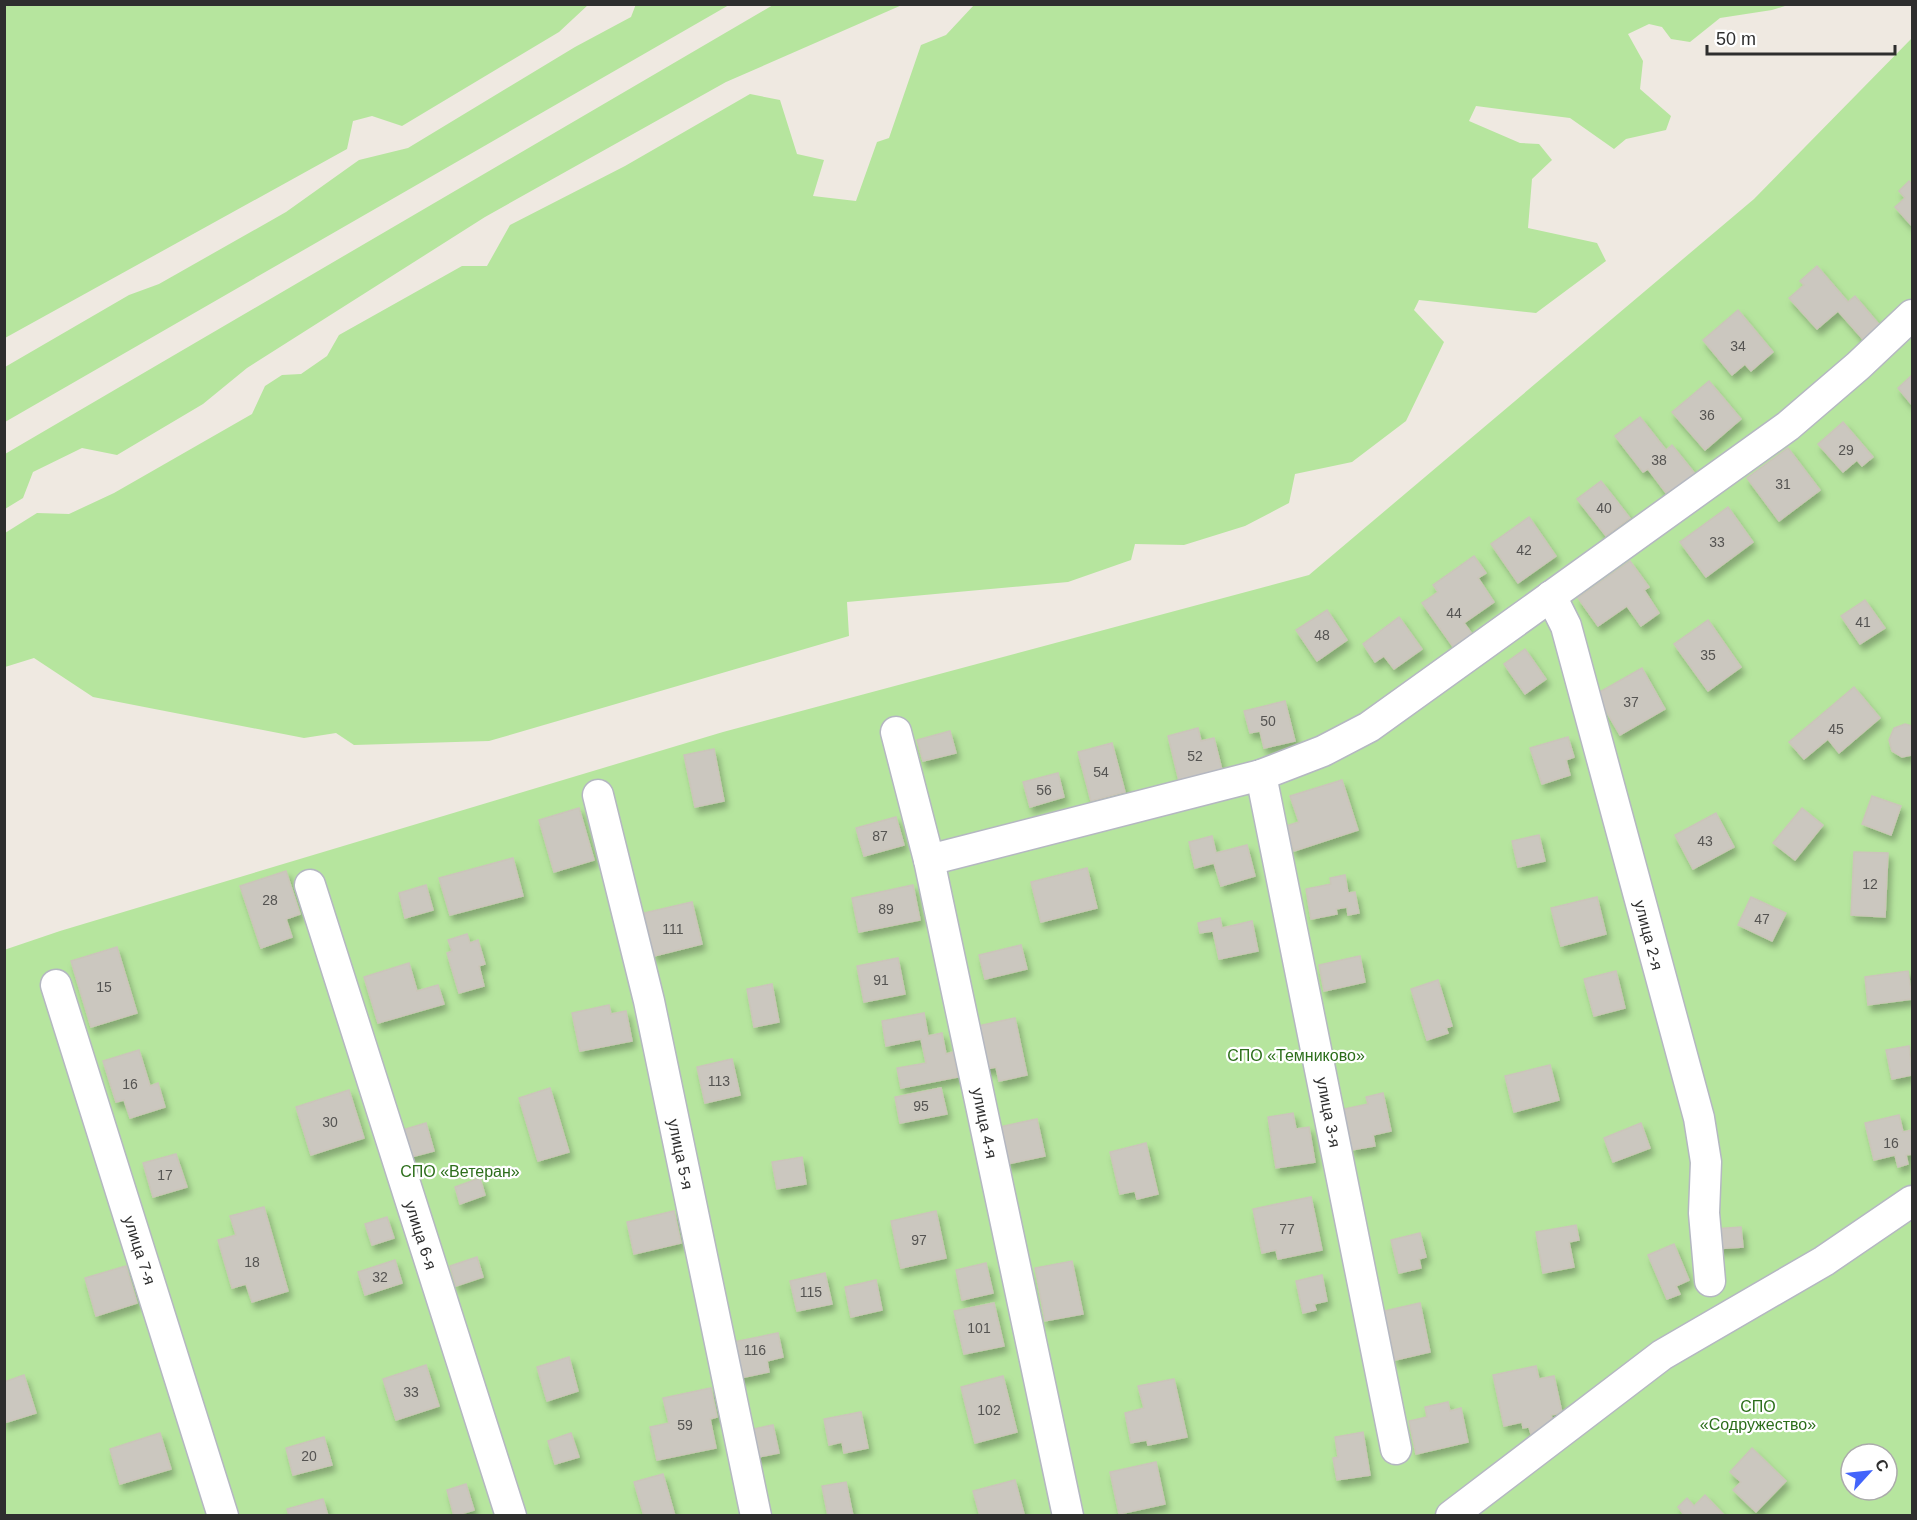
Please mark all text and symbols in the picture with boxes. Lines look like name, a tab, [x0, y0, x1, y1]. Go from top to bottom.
scale bar	[1707, 18, 1894, 56]
text: 50 m	[1716, 29, 1756, 49]
house number: 34	[1730, 338, 1746, 354]
house number: 36	[1699, 407, 1715, 423]
house number: 29	[1838, 442, 1854, 458]
house number: 38	[1651, 452, 1667, 468]
house number: 31	[1775, 476, 1791, 492]
house number: 40	[1596, 500, 1612, 516]
house number: 33	[1709, 534, 1725, 550]
house number: 42	[1516, 542, 1532, 558]
house number: 44	[1446, 605, 1462, 621]
house number: 41	[1855, 614, 1871, 630]
house number: 48	[1314, 627, 1330, 643]
house number: 35	[1700, 647, 1716, 663]
house number: 37	[1623, 694, 1639, 710]
house number: 50	[1260, 713, 1276, 729]
house number: 45	[1828, 721, 1844, 737]
house number: 52	[1187, 748, 1203, 764]
house number: 54	[1093, 764, 1109, 780]
house number: 56	[1036, 782, 1052, 798]
house number: 87	[872, 828, 888, 844]
house number: 43	[1697, 833, 1713, 849]
house number: 12	[1862, 876, 1878, 892]
house number: 28	[262, 892, 278, 908]
street label: улица 2-я	[1631, 898, 1666, 972]
house number: 89	[878, 901, 894, 917]
house number: 47	[1754, 911, 1770, 927]
house number: 111	[662, 921, 684, 937]
house number: 91	[873, 972, 889, 988]
house number: 15	[96, 979, 112, 995]
park label: СПО «Темниково»	[1227, 1047, 1365, 1064]
house number: 113	[708, 1073, 730, 1089]
street label: улица 3-я	[1313, 1075, 1344, 1149]
house number: 16	[122, 1076, 138, 1092]
street label: улица 4-я	[969, 1086, 1000, 1160]
house number: 95	[913, 1098, 929, 1114]
house number: 30	[322, 1114, 338, 1130]
street label: улица 5-я	[665, 1117, 696, 1191]
house number: 16	[1883, 1135, 1899, 1151]
park label: СПО «Ветеран»	[400, 1163, 520, 1180]
house number: 17	[157, 1167, 173, 1183]
street label: улица 6-я	[401, 1199, 440, 1272]
street label: улица 7-я	[120, 1214, 159, 1287]
house number: 77	[1279, 1221, 1295, 1237]
house number: 97	[911, 1232, 927, 1248]
house number: 18	[244, 1254, 260, 1270]
house number: 32	[372, 1269, 388, 1285]
house number: 115	[800, 1284, 822, 1300]
house number: 101	[967, 1320, 991, 1336]
house number: 116	[744, 1342, 766, 1358]
house number: 33	[403, 1384, 419, 1400]
park label: СПО «Содружество»	[1700, 1398, 1816, 1433]
house number: 102	[977, 1402, 1001, 1418]
house number: 59	[677, 1417, 693, 1433]
north arrow	[1839, 1442, 1899, 1502]
house number: 20	[301, 1448, 317, 1464]
text: С	[1872, 1456, 1892, 1475]

